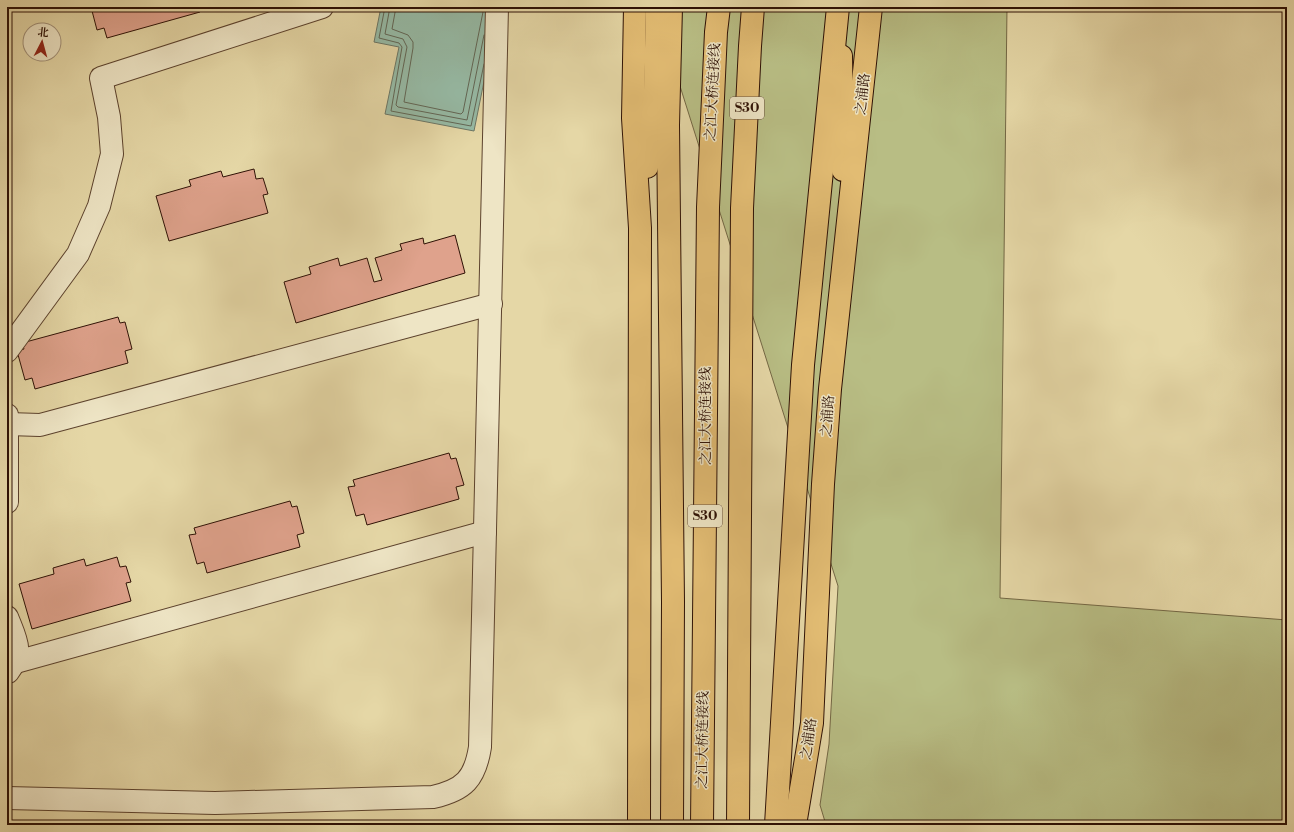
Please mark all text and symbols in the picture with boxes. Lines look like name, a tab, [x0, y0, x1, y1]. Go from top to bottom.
north arrow	[22, 22, 62, 62]
text: 北	[37, 26, 49, 41]
street label: 之江大桥连接线	[701, 43, 725, 141]
street label: 之浦路	[852, 72, 874, 116]
road number: S30	[730, 97, 764, 119]
street label: 之江大桥连接线	[697, 367, 715, 465]
street label: 之浦路	[818, 394, 838, 438]
road number: S30	[688, 505, 722, 527]
street label: 之江大桥连接线	[693, 691, 713, 789]
street label: 之浦路	[797, 717, 821, 761]

